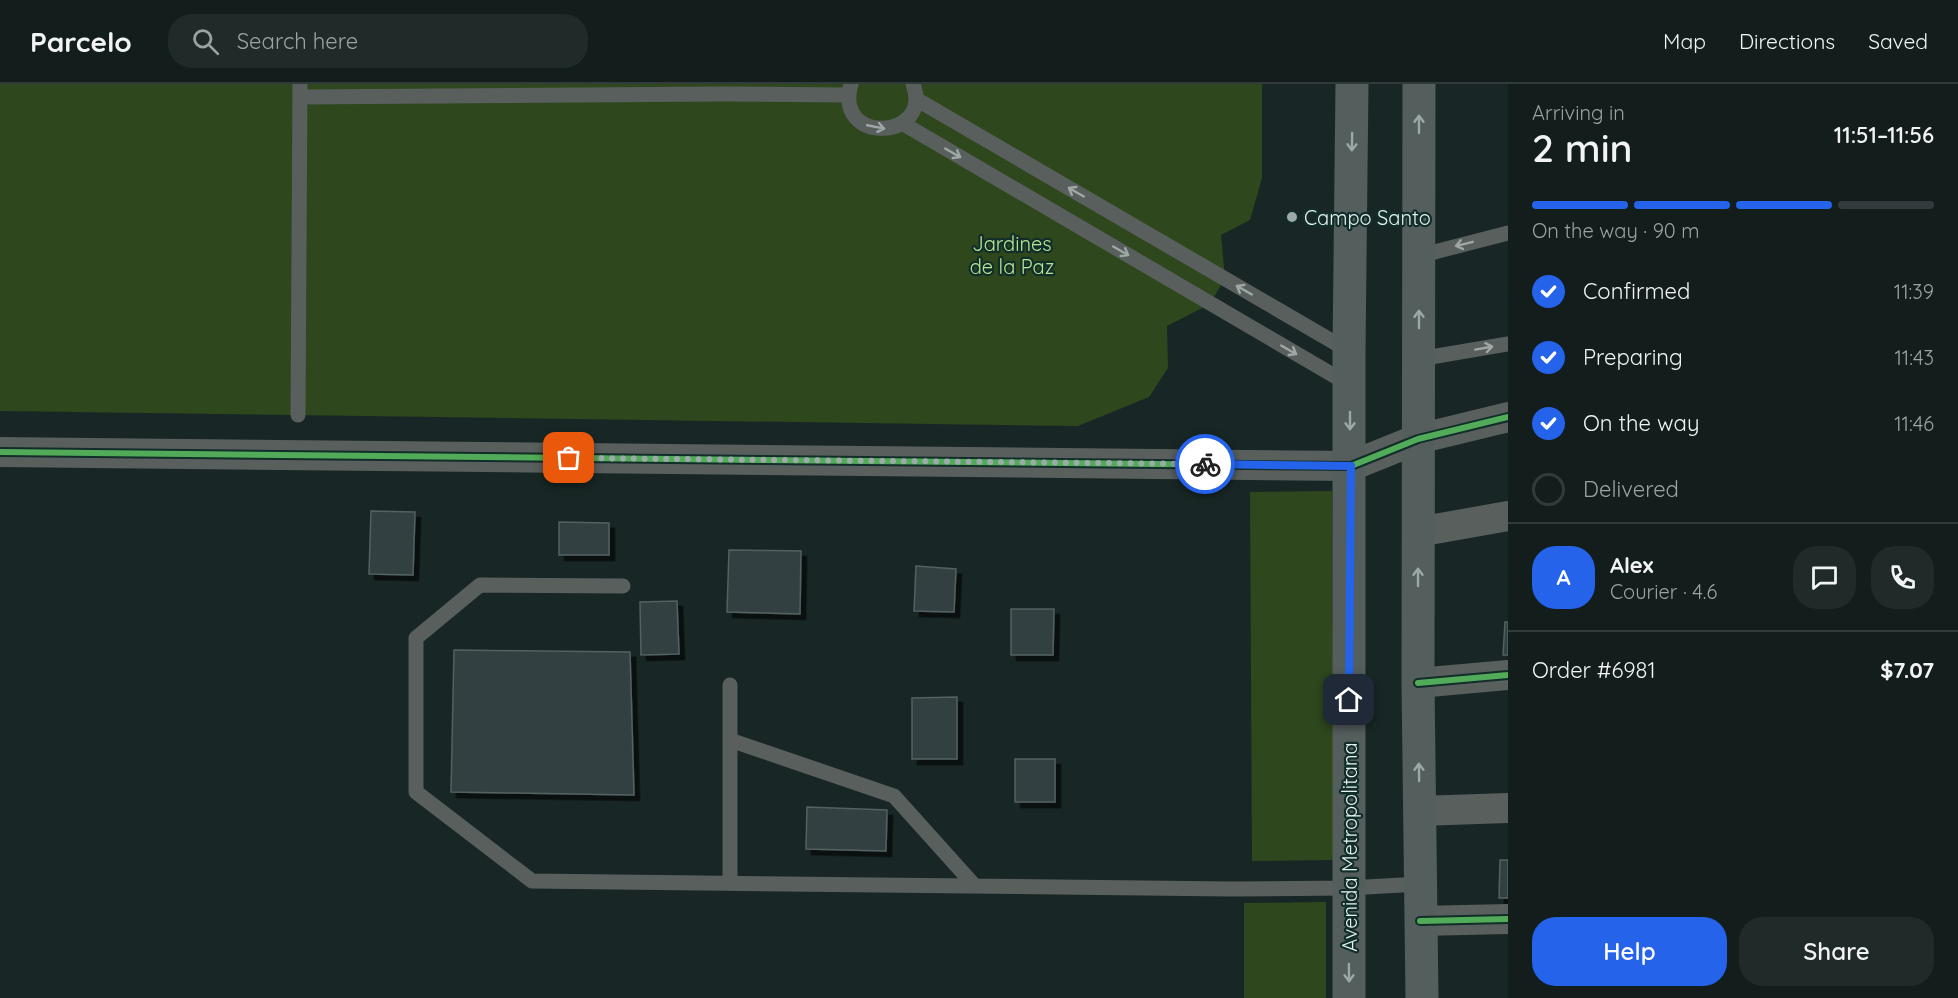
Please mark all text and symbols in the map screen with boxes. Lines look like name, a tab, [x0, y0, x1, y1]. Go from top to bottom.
search box	[168, 14, 588, 68]
text: Parcelo	[30, 24, 132, 59]
icon: search	[189, 25, 222, 58]
text: Search here	[237, 27, 358, 55]
text: Map	[1663, 28, 1706, 54]
text: Directions	[1739, 28, 1835, 54]
text: Saved	[1868, 28, 1928, 54]
text: Arriving in	[1532, 100, 1625, 125]
one-way arrow	[1413, 114, 1425, 134]
text: 11:51–11:56	[1834, 121, 1934, 149]
one-way arrow	[866, 122, 885, 133]
text: 2 min	[1532, 123, 1633, 172]
one-way arrow	[1346, 132, 1358, 152]
one-way arrow	[944, 147, 961, 159]
one-way arrow	[1067, 186, 1085, 197]
place label: Campo Santo	[1304, 205, 1431, 230]
marker: Campo Santo	[1285, 210, 1299, 224]
text: On the way · 90 m	[1532, 218, 1699, 243]
park label: Jardines de la Paz	[970, 231, 1054, 279]
one-way arrow	[1454, 239, 1473, 251]
one-way arrow	[1112, 246, 1129, 258]
icon: check	[1532, 275, 1565, 308]
text: Confirmed	[1583, 277, 1690, 305]
text: 11:39	[1894, 279, 1934, 304]
one-way arrow	[1236, 284, 1253, 296]
one-way arrow	[1413, 309, 1425, 329]
icon: check	[1532, 341, 1565, 374]
one-way arrow	[1474, 342, 1494, 353]
text: Preparing	[1583, 343, 1683, 371]
one-way arrow	[1280, 344, 1297, 356]
text: 11:43	[1894, 345, 1934, 370]
icon: check	[1532, 407, 1565, 440]
text: On the way	[1583, 409, 1699, 437]
one-way arrow	[1345, 411, 1356, 431]
text: 11:46	[1894, 411, 1934, 436]
pin	[543, 432, 594, 483]
courier	[1175, 434, 1235, 494]
icon: bag	[552, 441, 585, 474]
icon: bike	[1189, 448, 1222, 481]
text: Delivered	[1583, 475, 1679, 503]
button: chat	[1793, 546, 1856, 609]
button: phone	[1871, 546, 1934, 609]
text: Alex	[1610, 551, 1653, 579]
text: A	[1556, 563, 1571, 591]
one-way arrow	[1412, 567, 1424, 587]
text: Courier · 4.6	[1610, 579, 1717, 604]
text: Order #6981	[1532, 656, 1656, 684]
text: $7.07	[1880, 656, 1934, 684]
pin	[1323, 674, 1374, 725]
icon: home	[1332, 683, 1365, 716]
street label: Avenida Metropolitana	[1337, 742, 1362, 952]
one-way arrow	[1414, 762, 1425, 782]
button: Help	[1532, 917, 1727, 986]
button: Share	[1739, 917, 1934, 986]
one-way arrow	[1343, 963, 1355, 983]

